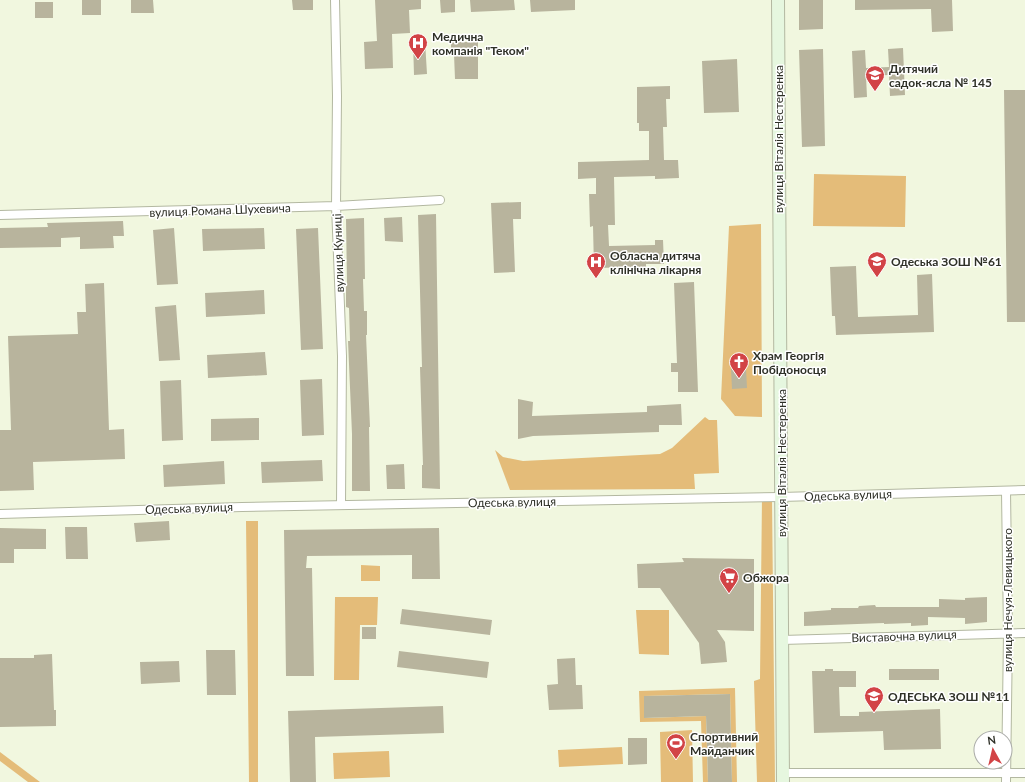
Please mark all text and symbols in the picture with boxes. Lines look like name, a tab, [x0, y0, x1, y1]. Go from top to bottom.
place label: Медична компанія "Теком"	[432, 29, 529, 58]
hospital icon: Медична компанія "Теком"	[407, 32, 429, 60]
place label: Дитячий садок-ясла № 145	[889, 61, 992, 90]
school or university icon: Дитячий садок-ясла № 145	[864, 64, 886, 92]
street label: вулиця Віталія Нестеренка	[771, 65, 786, 213]
street label: вулиця Романа Шухевича	[149, 200, 291, 220]
street label: вулиця Куниці	[329, 213, 347, 293]
place label: Обласна дитяча клінічна лікарня	[610, 248, 701, 277]
school or university icon: Одеська ЗОШ №61	[866, 250, 888, 278]
hospital icon: Обласна дитяча клінічна лікарня	[585, 251, 607, 279]
place label: Одеська ЗОШ №61	[891, 254, 1002, 269]
place label: Храм Георгія Побідоносця	[753, 348, 826, 377]
church icon: Храм Георгія Побідоносця	[728, 351, 750, 379]
street label: вулиця Віталія Нестеренка	[774, 389, 789, 537]
street label: Одеська вулиця	[804, 486, 892, 504]
street label: Одеська вулиця	[468, 494, 556, 510]
street label: Одеська вулиця	[145, 499, 233, 517]
street label: вулиця Нечуя-Левицького	[1000, 528, 1015, 672]
supermarket icon: Обжора	[718, 566, 740, 594]
place label: Обжора	[743, 570, 789, 585]
street label: Виставочна вулиця	[851, 627, 957, 645]
school or university icon: ОДЕСЬКА ЗОШ №11	[863, 685, 885, 713]
place label: ОДЕСЬКА ЗОШ №11	[888, 689, 1009, 704]
place label: Спортивний Майданчик	[690, 729, 758, 758]
north arrow	[973, 730, 1013, 770]
sports icon: Спортивний Майданчик	[665, 732, 687, 760]
text: N	[986, 733, 997, 747]

